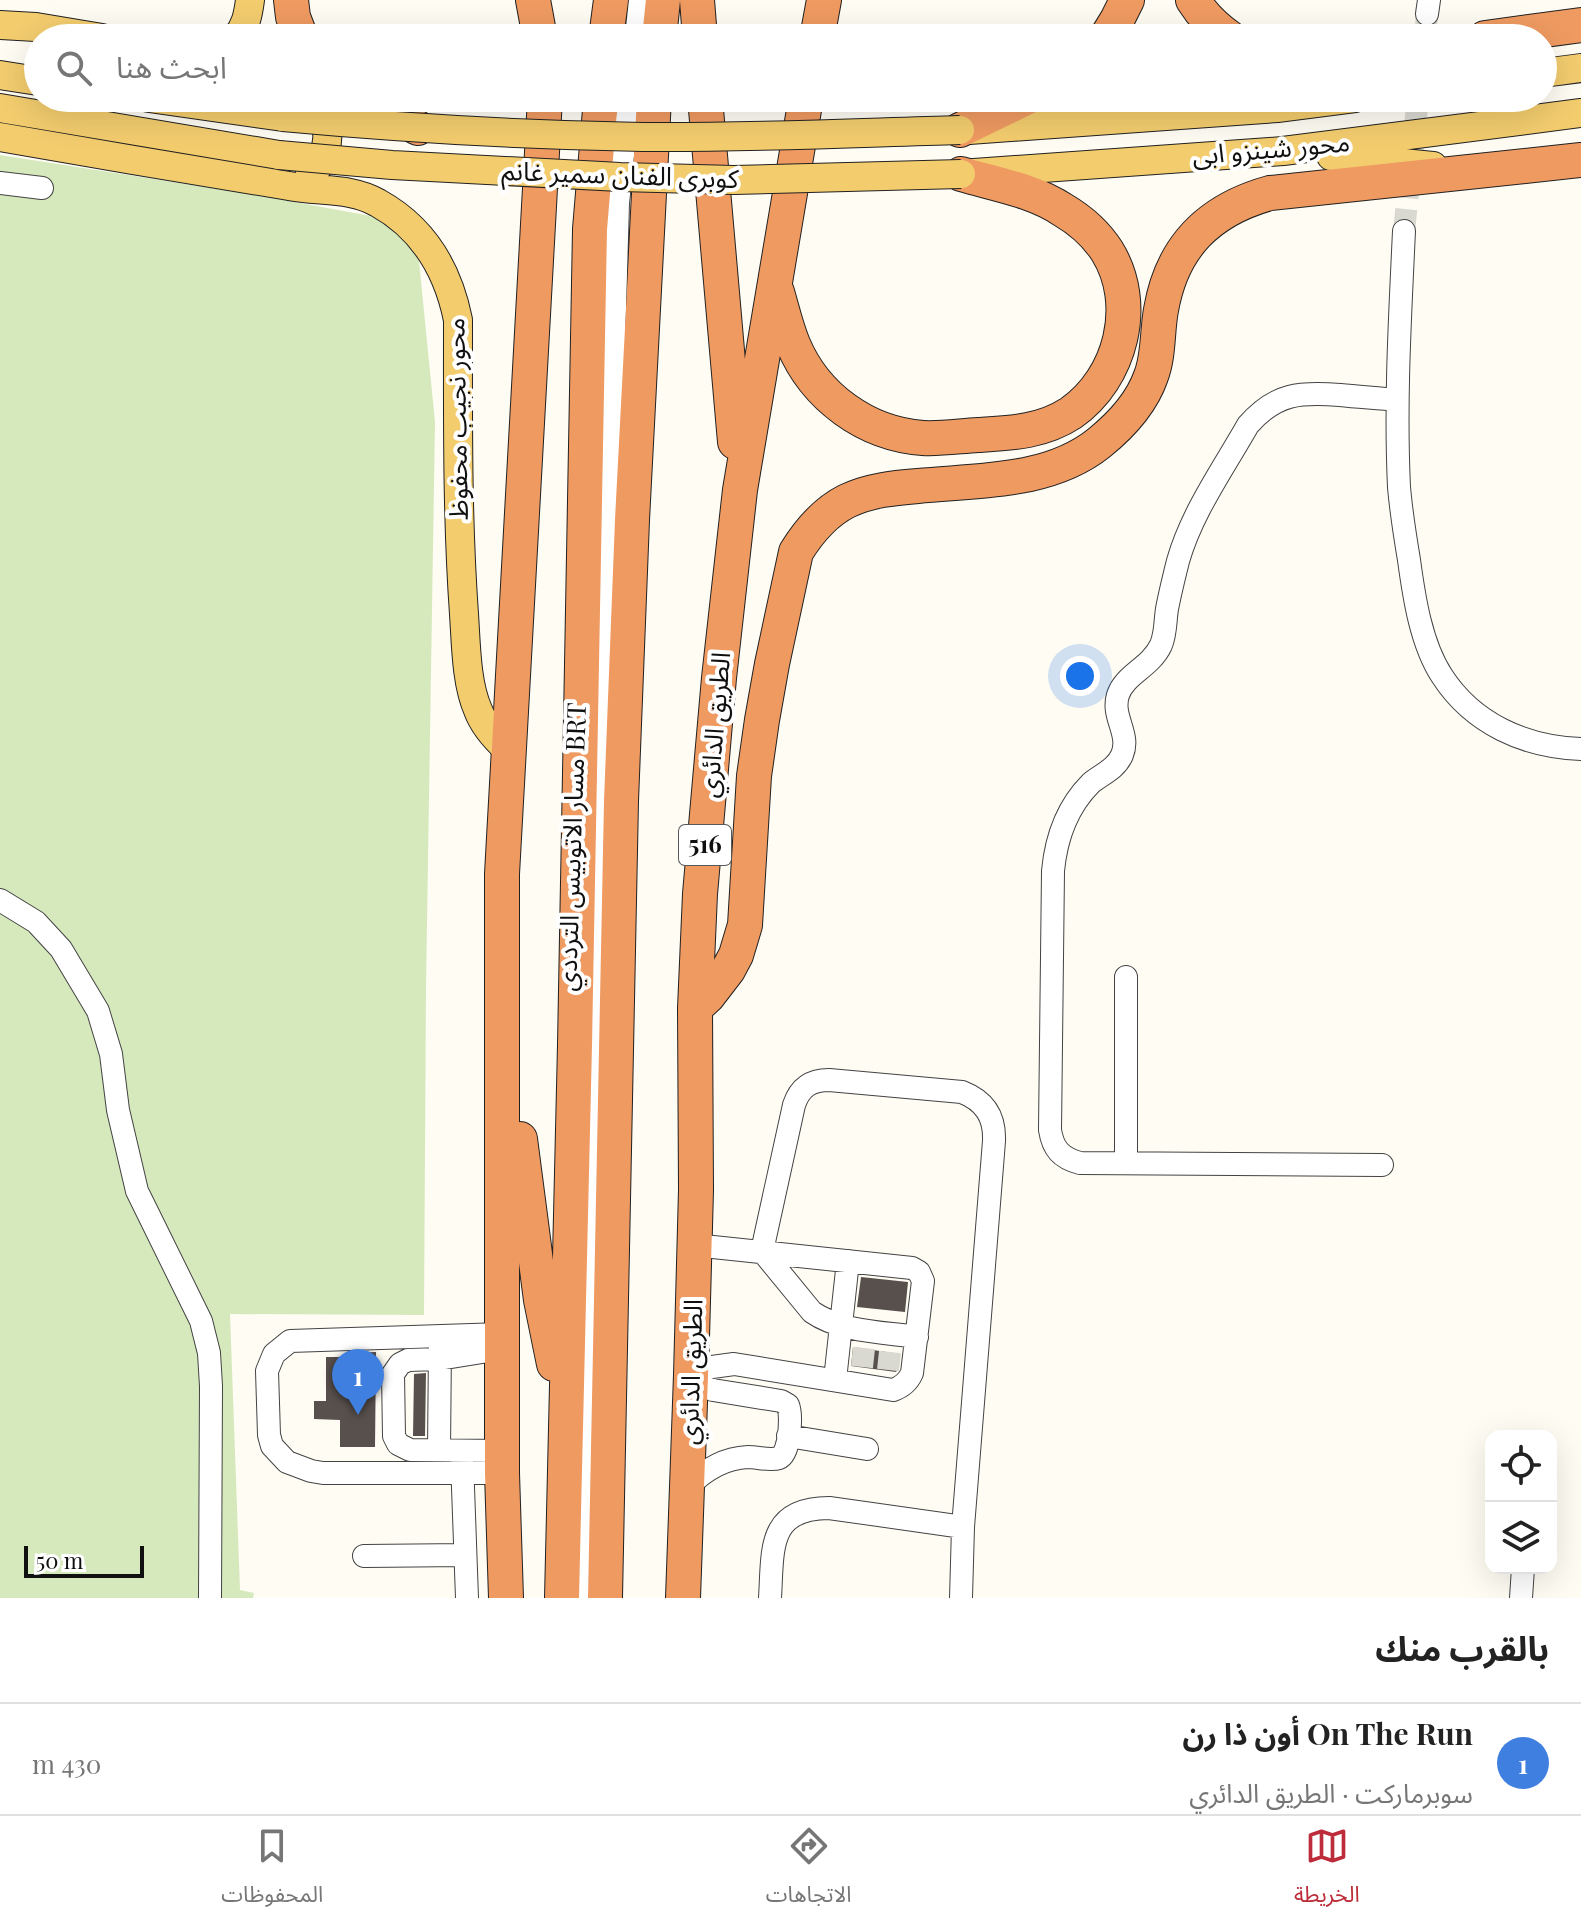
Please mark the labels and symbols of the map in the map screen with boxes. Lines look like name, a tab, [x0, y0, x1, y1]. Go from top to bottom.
street label: محور شينزو ابى	[1191, 123, 1351, 172]
street label: كوبرى الفنان سمير غانم	[501, 152, 739, 199]
street label: محور نجيب محفوظ	[436, 317, 475, 521]
street label: الطريق الدائري	[690, 651, 741, 800]
your location	[1060, 656, 1100, 696]
street label: مسار الاتوبيس الترددي BRT	[548, 702, 597, 992]
road number: 516	[679, 825, 731, 865]
street label: الطريق الدائري	[669, 1298, 714, 1446]
pin: 1	[332, 1349, 384, 1415]
scale bar	[24, 1542, 144, 1578]

